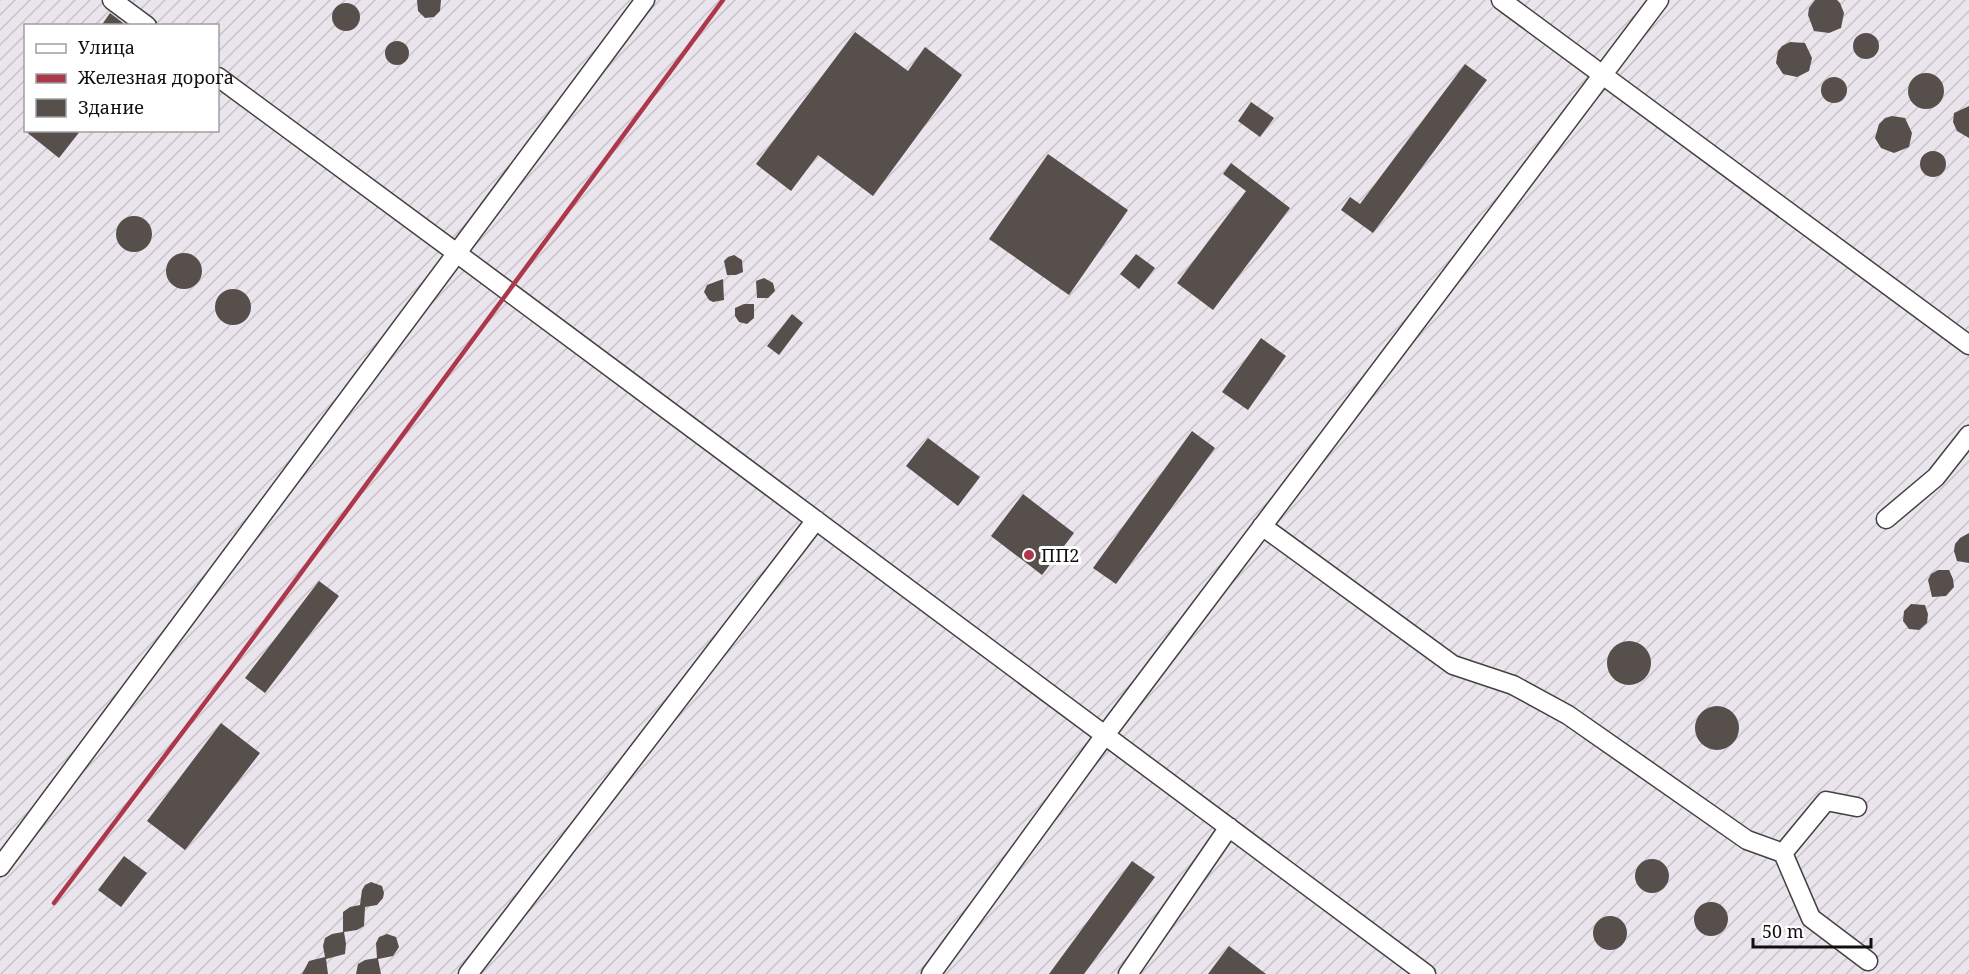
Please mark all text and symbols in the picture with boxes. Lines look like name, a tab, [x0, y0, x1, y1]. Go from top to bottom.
legend	[24, 24, 219, 132]
text: Улица	[78, 35, 135, 59]
text: Железная дорога	[77, 65, 234, 89]
text: Здание	[78, 95, 144, 119]
place label: ПП2	[1041, 543, 1079, 567]
marker: ПП2	[1022, 548, 1036, 562]
scale bar	[1753, 911, 1872, 949]
text: 50 m	[1762, 919, 1804, 943]

